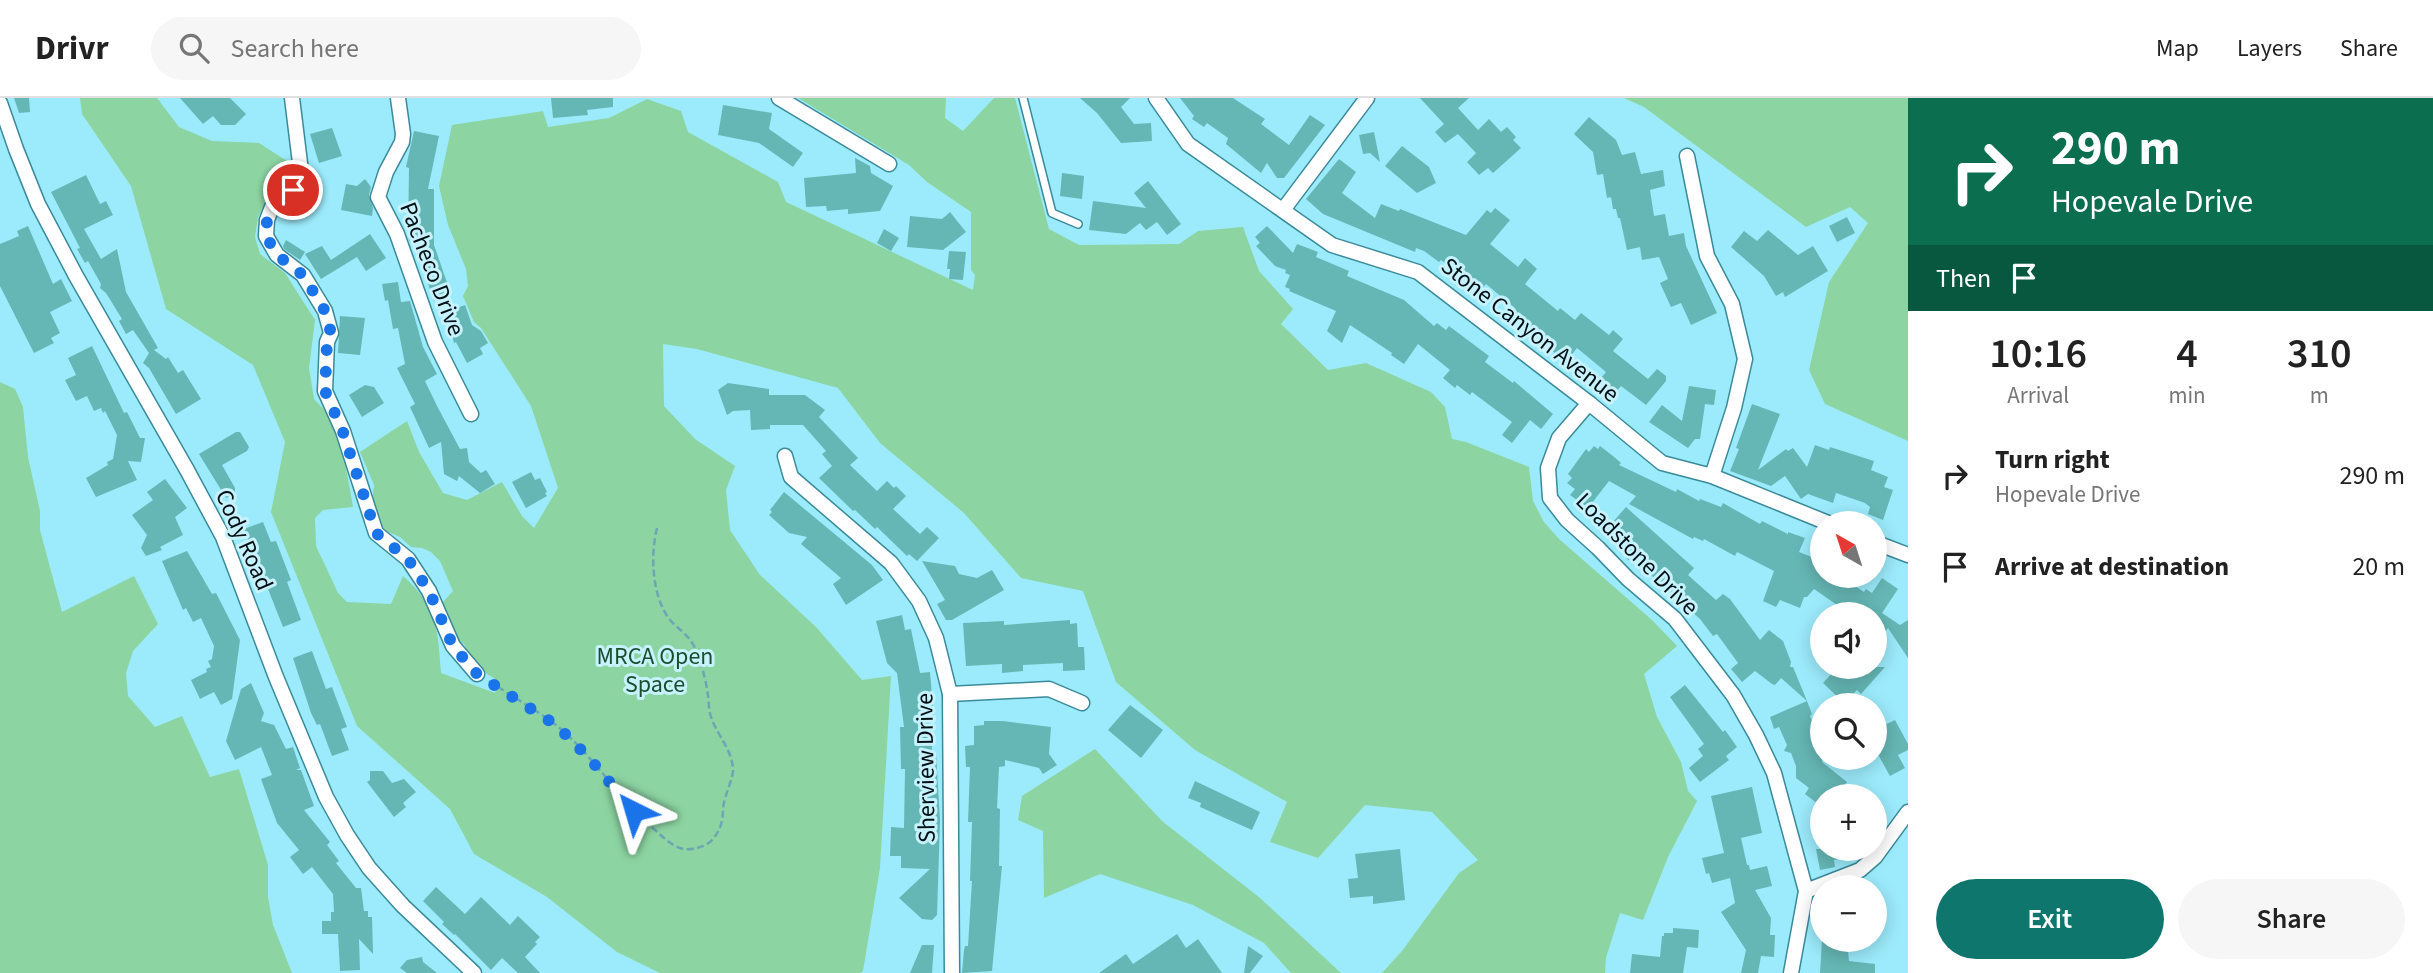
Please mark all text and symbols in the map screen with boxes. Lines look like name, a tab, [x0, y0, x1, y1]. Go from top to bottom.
search box	[151, 17, 641, 80]
text: Drivr	[35, 25, 109, 72]
icon: search	[175, 29, 213, 67]
text: Search here	[231, 30, 359, 67]
text: Map	[2156, 31, 2199, 66]
text: Layers	[2237, 31, 2302, 66]
text: Share	[2340, 31, 2398, 66]
text: 290 m	[2051, 114, 2180, 184]
icon: right	[1936, 126, 2027, 217]
pin	[263, 160, 323, 220]
icon: arrive	[274, 171, 312, 209]
text: Hopevale Drive	[2051, 179, 2253, 225]
street label: Pacheco Drive	[390, 197, 474, 341]
street label: Stone Canyon Avenue	[1433, 249, 1627, 411]
icon: arrive	[2005, 259, 2043, 297]
text: Then	[1936, 260, 1991, 297]
text: 10:16	[1989, 324, 2087, 384]
text: 4	[2176, 324, 2198, 384]
text: 310	[2287, 324, 2352, 384]
text: Arrival	[2007, 379, 2069, 412]
text: min	[2168, 379, 2206, 412]
text: m	[2310, 379, 2329, 412]
text: Turn right	[1995, 441, 2110, 478]
icon: right	[1936, 457, 1974, 495]
text: 290 m	[2339, 457, 2405, 494]
text: Hopevale Drive	[1995, 478, 2140, 511]
street label: Cody Road	[206, 484, 282, 596]
street label: Loadstone Drive	[1567, 484, 1707, 624]
north arrow	[1810, 511, 1886, 588]
map controls	[1810, 511, 1887, 952]
icon: arrive	[1936, 548, 1974, 586]
text: Arrive at destination	[1995, 548, 2229, 585]
text: 20 m	[2352, 548, 2405, 585]
button: sound	[1810, 602, 1887, 679]
park label: MRCA Open Space	[597, 639, 713, 702]
street label: Sherview Drive	[907, 693, 945, 843]
button: search	[1810, 693, 1887, 770]
position arrow	[597, 774, 671, 848]
button: +	[1810, 784, 1887, 861]
button: −	[1810, 875, 1887, 952]
button: Exit	[1936, 879, 2164, 959]
button: Share	[2178, 879, 2405, 959]

